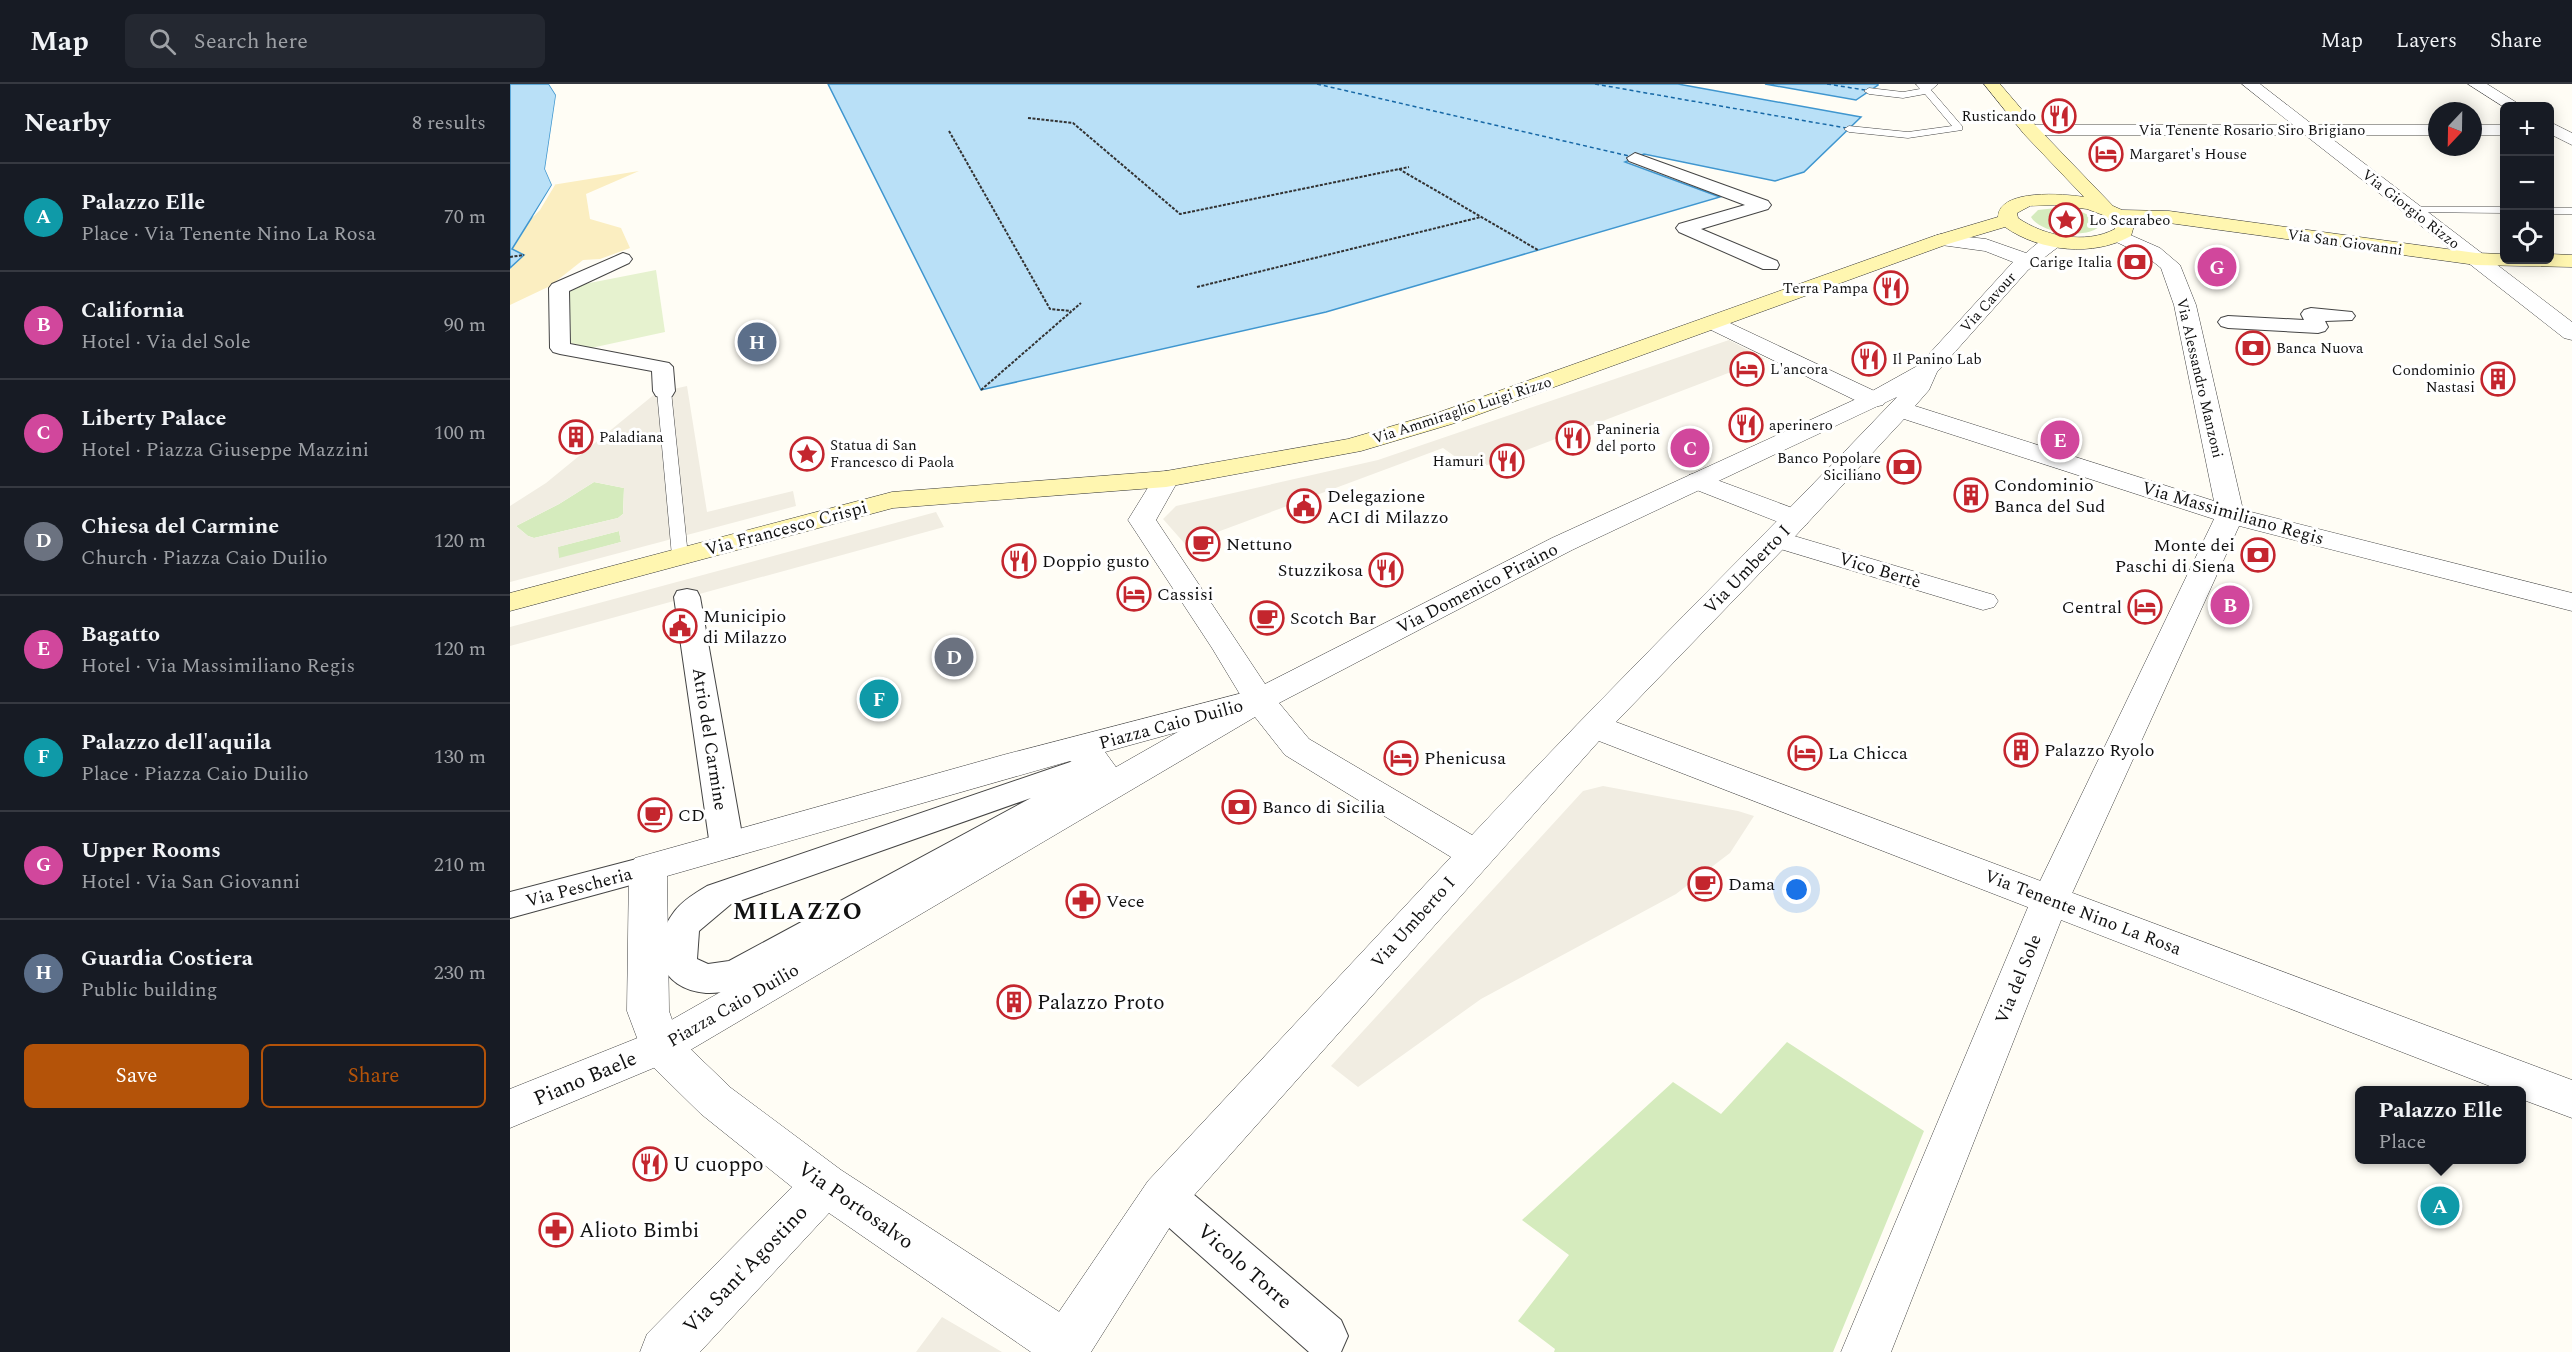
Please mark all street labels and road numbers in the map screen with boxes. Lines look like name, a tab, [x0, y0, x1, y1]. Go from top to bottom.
street label: Via Tenente Rosario Siro Brigiano	[2139, 119, 2365, 142]
street label: Via Giorgio Rizzo	[2357, 164, 2465, 255]
street label: Via San Giovanni	[2286, 223, 2404, 262]
street label: Via Cavour	[1955, 267, 2022, 338]
street label: Via Alessandro Manzoni	[2170, 296, 2229, 460]
street label: Via Ammiraglio Luigi Rizzo	[1370, 371, 1555, 450]
street label: Via Massimiliano Regis	[2138, 475, 2327, 552]
street label: Via Francesco Crispi	[702, 494, 870, 563]
street label: Via Umberto I	[1698, 518, 1797, 620]
street label: Via Domenico Piraino	[1392, 536, 1563, 641]
street label: Vico Bertè	[1835, 545, 1924, 596]
street label: Atrio del Carmine	[685, 666, 734, 812]
street label: Piazza Caio Duilio	[1096, 692, 1246, 757]
street label: Via Pescheria	[523, 860, 636, 915]
street label: Via Tenente Nino La Rosa	[1980, 862, 2185, 963]
street label: Via Umberto I	[1365, 870, 1462, 974]
street label: Via del Sole	[1988, 930, 2049, 1028]
street label: Piazza Caio Duilio	[662, 957, 804, 1054]
street label: Piano Baele	[529, 1043, 642, 1115]
street label: Via Portosalvo	[791, 1154, 920, 1258]
street label: Via Sant'Agostino	[676, 1198, 816, 1341]
street label: Vicolo Torre	[1189, 1216, 1299, 1317]

